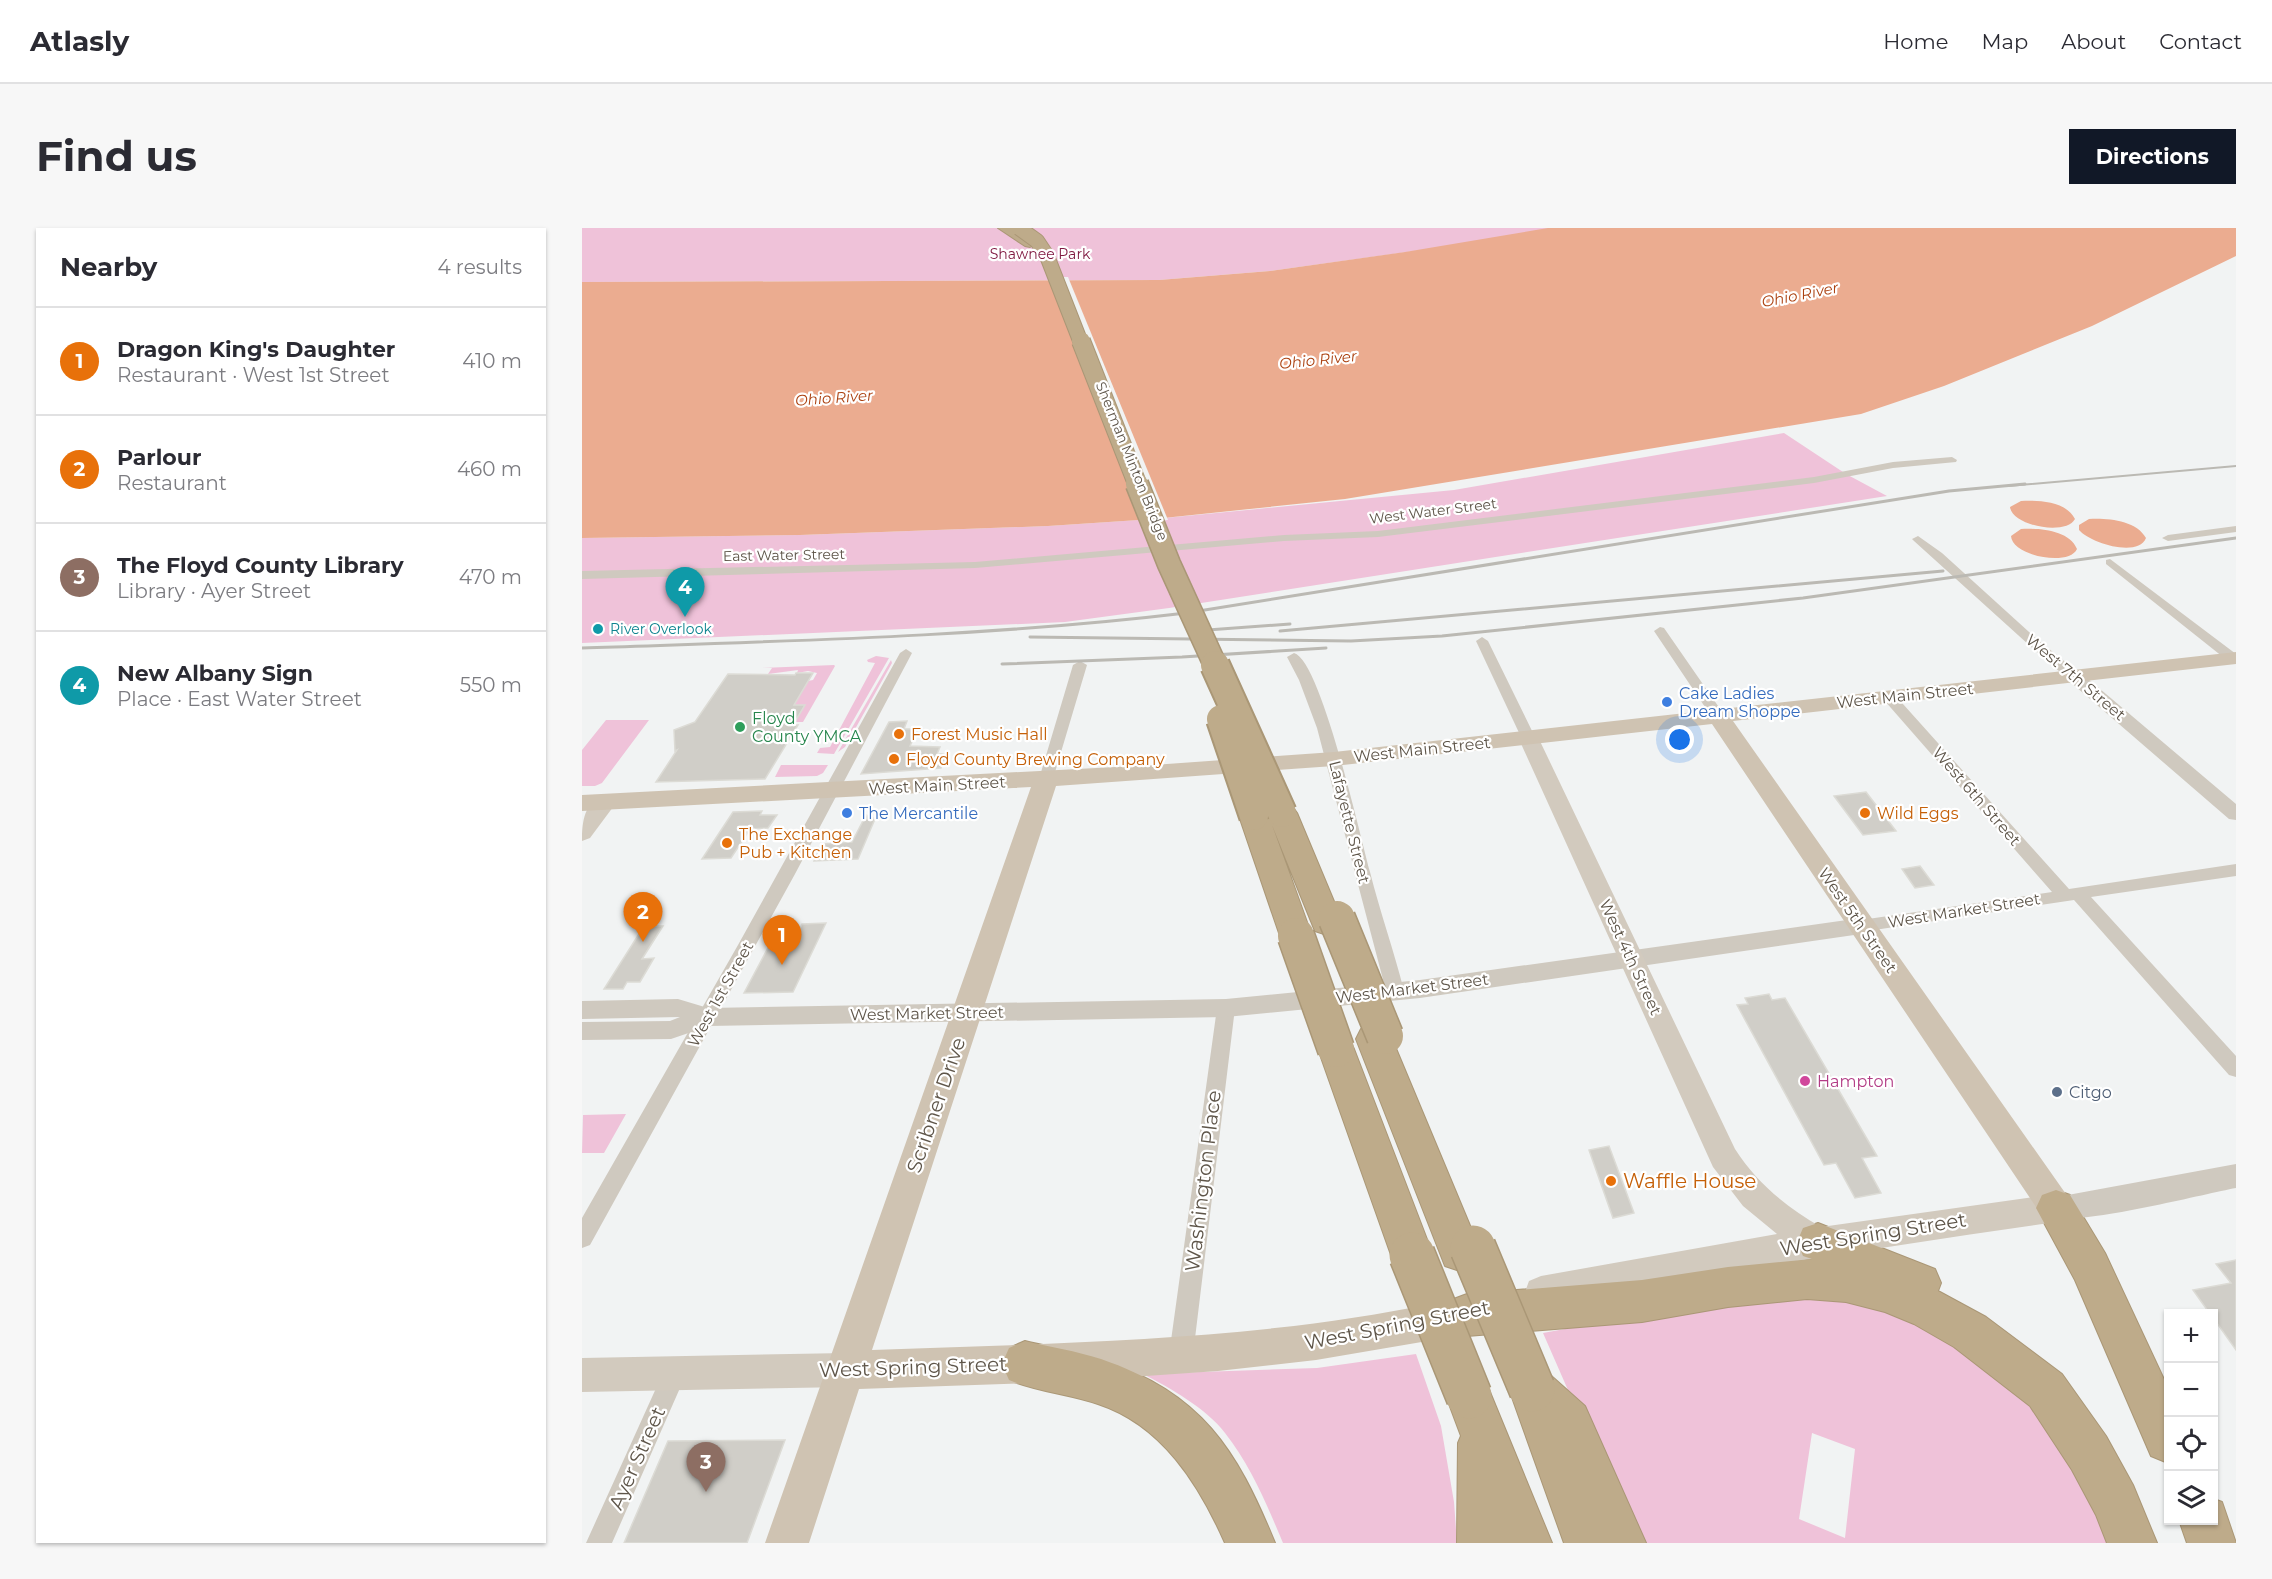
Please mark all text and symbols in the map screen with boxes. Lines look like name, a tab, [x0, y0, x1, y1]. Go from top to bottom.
text: Atlasly	[30, 24, 129, 58]
text: Home	[1883, 29, 1948, 54]
text: Map	[1981, 29, 2028, 54]
text: About	[2061, 29, 2126, 54]
text: Contact	[2159, 29, 2242, 54]
button: Directions	[2069, 129, 2236, 184]
text: Find us	[36, 130, 197, 182]
park label: Shawnee Park	[990, 245, 1091, 263]
text: Nearby	[60, 251, 157, 283]
text: 4 results	[437, 255, 522, 279]
water label: Ohio River	[1760, 278, 1841, 311]
text: Dragon King's Daughter	[117, 336, 395, 363]
water label: Ohio River	[1278, 346, 1359, 373]
text: 1	[76, 349, 83, 373]
text: 410 m	[462, 349, 522, 373]
text: Restaurant · West 1st Street	[117, 363, 390, 387]
street label: Sherman Minton Bridge	[1092, 379, 1172, 543]
water label: Ohio River	[794, 385, 874, 410]
text: Parlour	[117, 444, 201, 471]
text: 2	[74, 457, 85, 481]
text: 460 m	[457, 457, 522, 481]
text: Restaurant	[117, 471, 227, 495]
street label: West Water Street	[1368, 494, 1498, 528]
street label: East Water Street	[723, 545, 846, 565]
text: The Floyd County Library	[117, 552, 404, 579]
text: 3	[74, 565, 85, 589]
text: 470 m	[459, 565, 522, 589]
pin: 4	[666, 568, 704, 617]
text: Library · Ayer Street	[117, 579, 311, 603]
place label: River Overlook	[610, 620, 712, 638]
marker: River Overlook	[591, 622, 605, 636]
street label: West 7th Street	[2022, 630, 2130, 725]
text: New Albany Sign	[117, 660, 313, 687]
text: 4	[73, 673, 86, 697]
text: 550 m	[460, 673, 522, 697]
street label: West Main Street	[1836, 679, 1975, 712]
place label: Cake Ladies Dream Shoppe	[1679, 684, 1801, 721]
text: Place · East Water Street	[117, 687, 362, 711]
marker: Cake Ladies Dream Shoppe	[1660, 695, 1674, 709]
place label: Floyd County YMCA	[752, 709, 862, 746]
marker: Floyd County YMCA	[733, 720, 747, 734]
place label: Forest Music Hall	[911, 725, 1048, 744]
your location	[1665, 725, 1694, 754]
marker: Forest Music Hall	[892, 727, 906, 741]
street label: West Main Street	[1353, 733, 1492, 766]
street label: West 6th Street	[1929, 743, 2025, 850]
place label: Floyd County Brewing Company	[906, 750, 1165, 769]
marker: Floyd County Brewing Company	[887, 752, 901, 766]
street label: Lafayette Street	[1325, 759, 1374, 886]
street label: West Main Street	[868, 772, 1007, 799]
place label: The Mercantile	[859, 804, 978, 823]
place label: Wild Eggs	[1877, 804, 1959, 823]
marker: The Mercantile	[840, 806, 854, 820]
marker: Wild Eggs	[1858, 806, 1872, 820]
place label: The Exchange Pub + Kitchen	[739, 825, 852, 862]
marker: The Exchange Pub + Kitchen	[720, 836, 734, 850]
street label: West 5th Street	[1814, 864, 1901, 977]
street label: West Market Street	[1887, 889, 2042, 932]
pin: 2	[624, 892, 662, 942]
street label: West 4th Street	[1595, 896, 1666, 1019]
pin: 1	[762, 916, 802, 965]
street label: West 1st Street	[684, 938, 758, 1050]
street label: West Market Street	[1334, 970, 1490, 1007]
street label: West Market Street	[850, 1003, 1005, 1024]
street label: Scribner Drive	[902, 1034, 970, 1176]
place label: Hampton	[1817, 1072, 1894, 1091]
marker: Hampton	[1798, 1074, 1812, 1088]
place label: Citgo	[2069, 1083, 2112, 1102]
marker: Citgo	[2050, 1085, 2064, 1099]
street label: Washington Place	[1180, 1089, 1226, 1273]
place label: Waffle House	[1623, 1169, 1756, 1193]
marker: Waffle House	[1604, 1174, 1618, 1188]
street label: West Spring Street	[1778, 1207, 1968, 1261]
street label: West Spring Street	[1302, 1295, 1492, 1355]
map controls	[2164, 1309, 2218, 1525]
button: +	[2164, 1309, 2218, 1363]
street label: West Spring Street	[818, 1352, 1008, 1382]
button: −	[2164, 1363, 2218, 1417]
street label: Ayer Street	[604, 1403, 670, 1513]
button: locate	[2164, 1417, 2218, 1471]
pin: 3	[686, 1442, 726, 1492]
button: layers	[2164, 1471, 2218, 1525]

